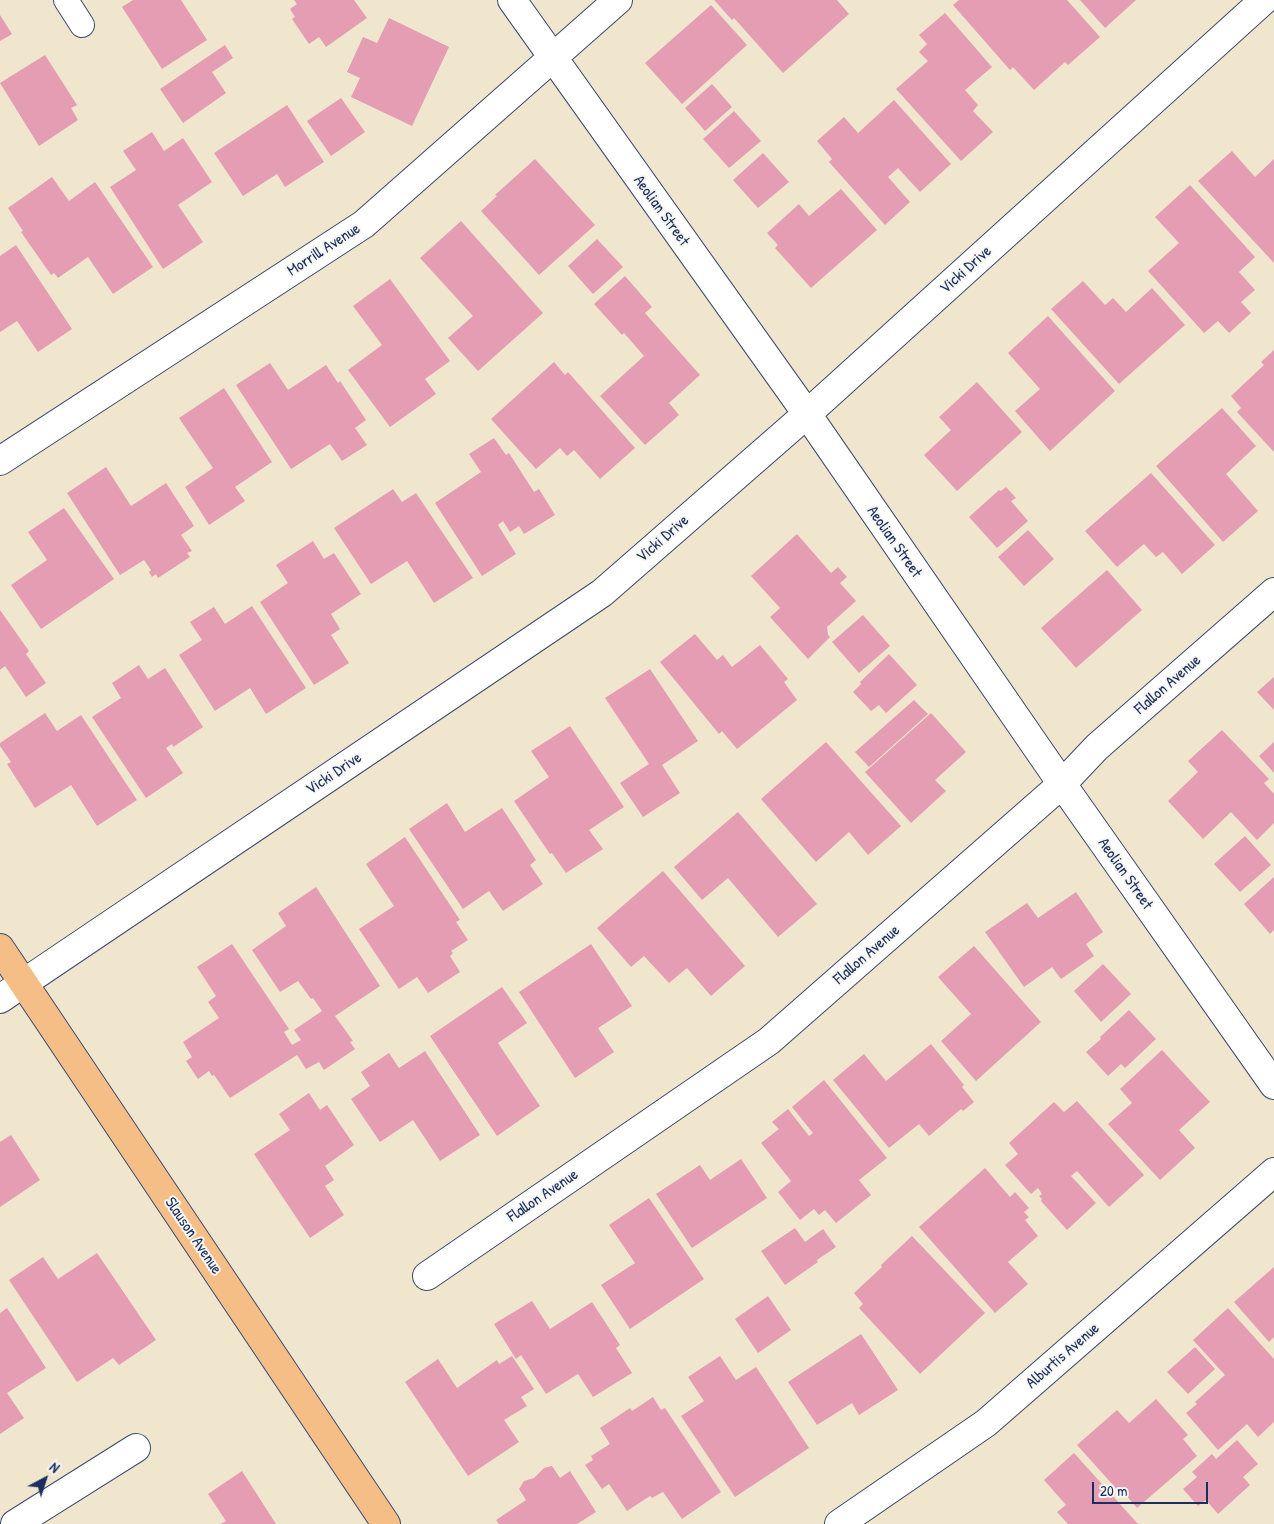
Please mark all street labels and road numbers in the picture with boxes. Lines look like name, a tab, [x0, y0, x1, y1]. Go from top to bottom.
street label: Aeolian Street	[629, 172, 693, 250]
street label: Morrill Avenue	[284, 219, 364, 281]
street label: Vicki Drive	[936, 242, 996, 298]
street label: Aeolian Street	[862, 503, 926, 581]
street label: Vicki Drive	[633, 511, 693, 567]
street label: Flallon Avenue	[1131, 651, 1205, 719]
street label: Vicki Drive	[303, 748, 365, 800]
street label: Aeolian Street	[1093, 835, 1157, 913]
street label: Flallon Avenue	[830, 921, 904, 989]
street label: Flallon Avenue	[504, 1165, 582, 1227]
street label: Slauson Avenue	[160, 1194, 226, 1278]
street label: Alburtis Avenue	[1022, 1319, 1104, 1393]

